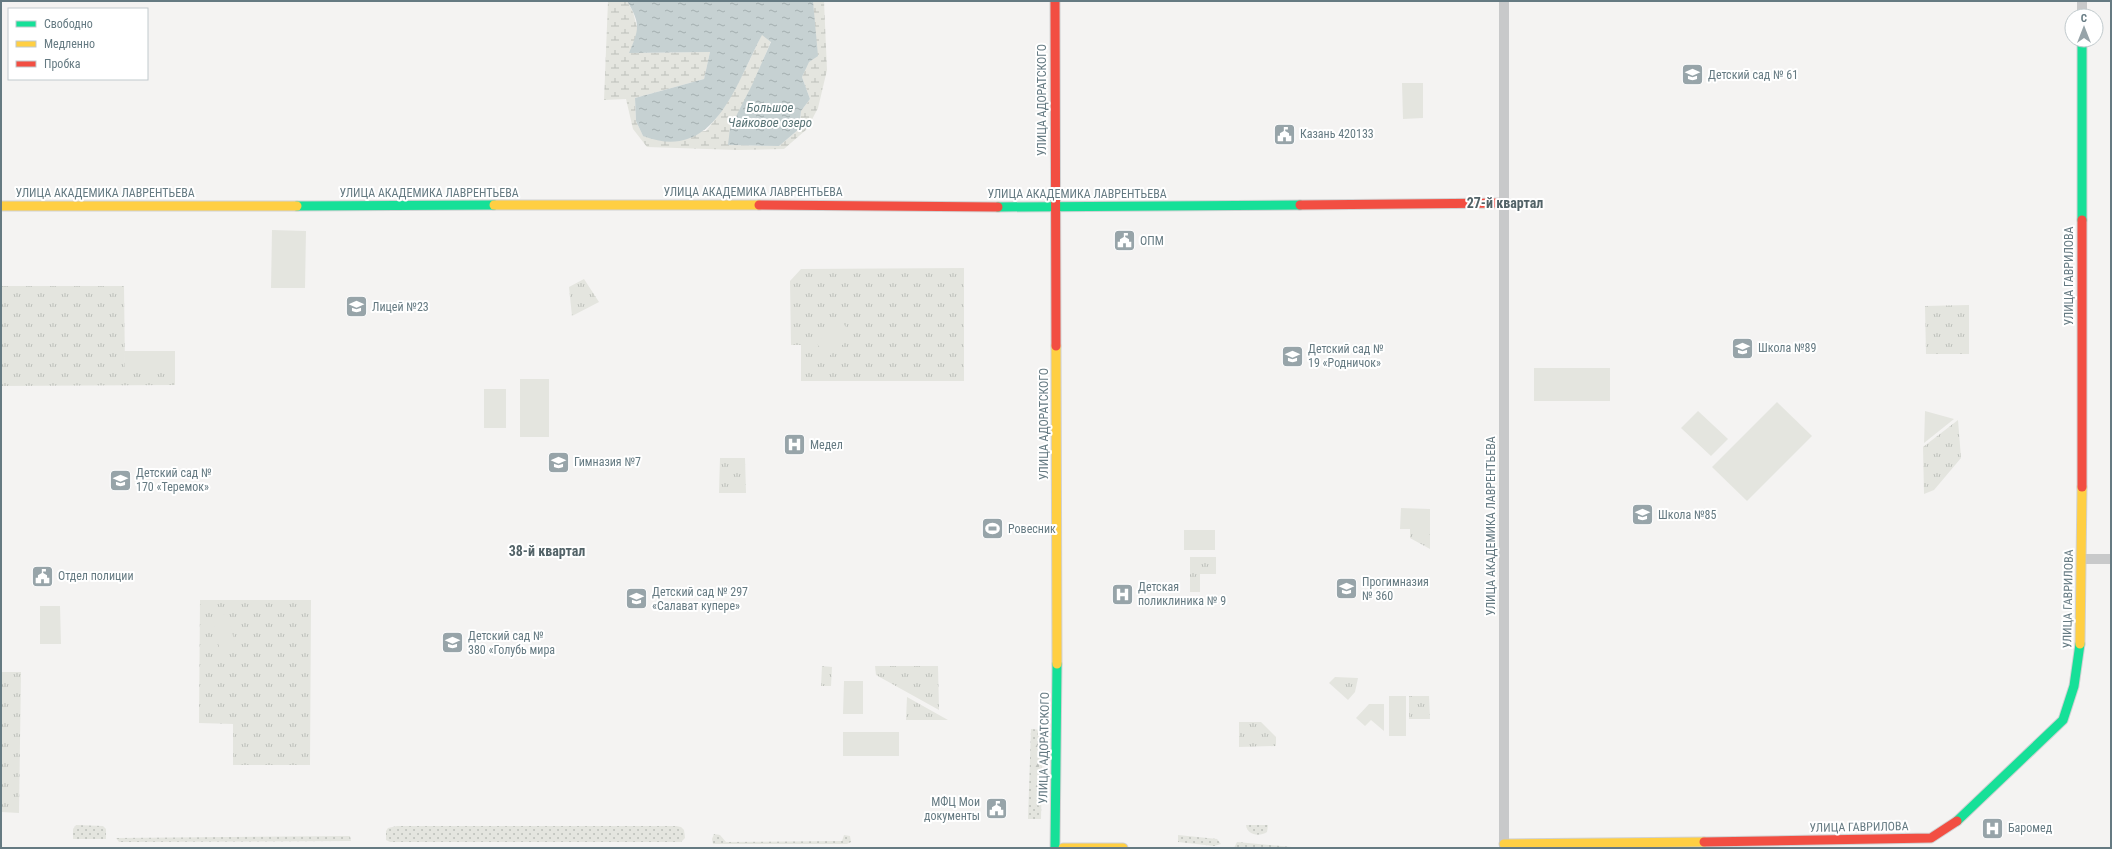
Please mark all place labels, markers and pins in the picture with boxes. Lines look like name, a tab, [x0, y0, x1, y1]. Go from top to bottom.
school or university icon: Детский сад № 61	[1679, 62, 1705, 88]
place label: Детский сад № 61	[1708, 68, 1798, 82]
public building icon: Казань 420133	[1272, 121, 1298, 147]
place label: Казань 420133	[1300, 127, 1374, 141]
public building icon: ОПМ	[1111, 228, 1137, 254]
place label: ОПМ	[1140, 234, 1164, 248]
school or university icon: Лицей №23	[343, 294, 369, 320]
place label: Лицей №23	[372, 300, 429, 314]
school or university icon: Школа №89	[1729, 335, 1755, 361]
place label: Школа №89	[1758, 341, 1817, 355]
place label: Детский сад № 19 «Родничок»	[1308, 342, 1384, 370]
school or university icon: Детский сад № 19 «Родничок»	[1279, 343, 1305, 369]
hospital icon: Медел	[782, 432, 808, 458]
place label: Медел	[810, 438, 843, 452]
school or university icon: Гимназия №7	[546, 449, 572, 475]
place label: Гимназия №7	[574, 455, 641, 469]
place label: Детский сад № 170 «Теремок»	[136, 466, 212, 494]
school or university icon: Детский сад № 170 «Теремок»	[107, 467, 133, 493]
school or university icon: Школа №85	[1630, 502, 1656, 528]
place label: Школа №85	[1658, 508, 1717, 522]
sports icon: Ровесник	[980, 516, 1006, 542]
place label: Ровесник	[1008, 522, 1056, 536]
public building icon: Отдел полиции	[29, 563, 55, 589]
place label: Отдел полиции	[58, 569, 134, 583]
place label: Прогимназия № 360	[1362, 575, 1429, 603]
school or university icon: Прогимназия № 360	[1334, 576, 1360, 602]
place label: Детская поликлиника № 9	[1138, 580, 1226, 608]
hospital icon: Детская поликлиника № 9	[1110, 581, 1136, 607]
place label: Детский сад № 297 «Салават купере»	[652, 585, 748, 613]
school or university icon: Детский сад № 297 «Салават купере»	[624, 586, 650, 612]
place label: Детский сад № 380 «Голубь мира	[468, 629, 555, 657]
school or university icon: Детский сад № 380 «Голубь мира	[439, 630, 465, 656]
place label: МФЦ Мои документы	[924, 795, 980, 823]
public building icon: МФЦ Мои документы	[983, 796, 1009, 822]
hospital icon: Баромед	[1980, 815, 2006, 841]
place label: Баромед	[2008, 821, 2053, 835]

